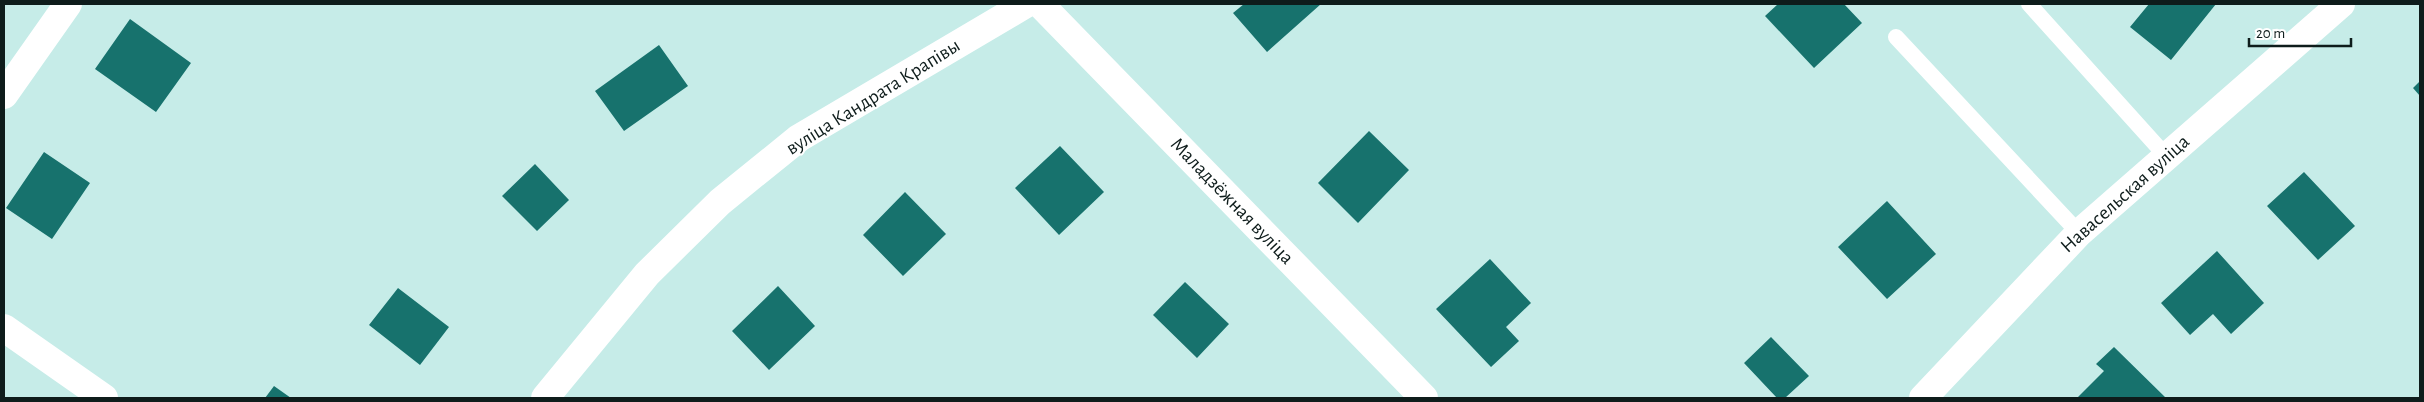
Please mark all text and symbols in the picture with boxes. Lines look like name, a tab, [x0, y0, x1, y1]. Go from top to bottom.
scale bar	[2249, 15, 2352, 47]
text: 20 m	[2256, 26, 2285, 41]
street label: вуліца Кандрата Крапівы	[782, 35, 964, 159]
street label: Навасельская вуліца	[2057, 131, 2193, 257]
street label: Маладзёжная вуліца	[1167, 134, 1297, 268]

